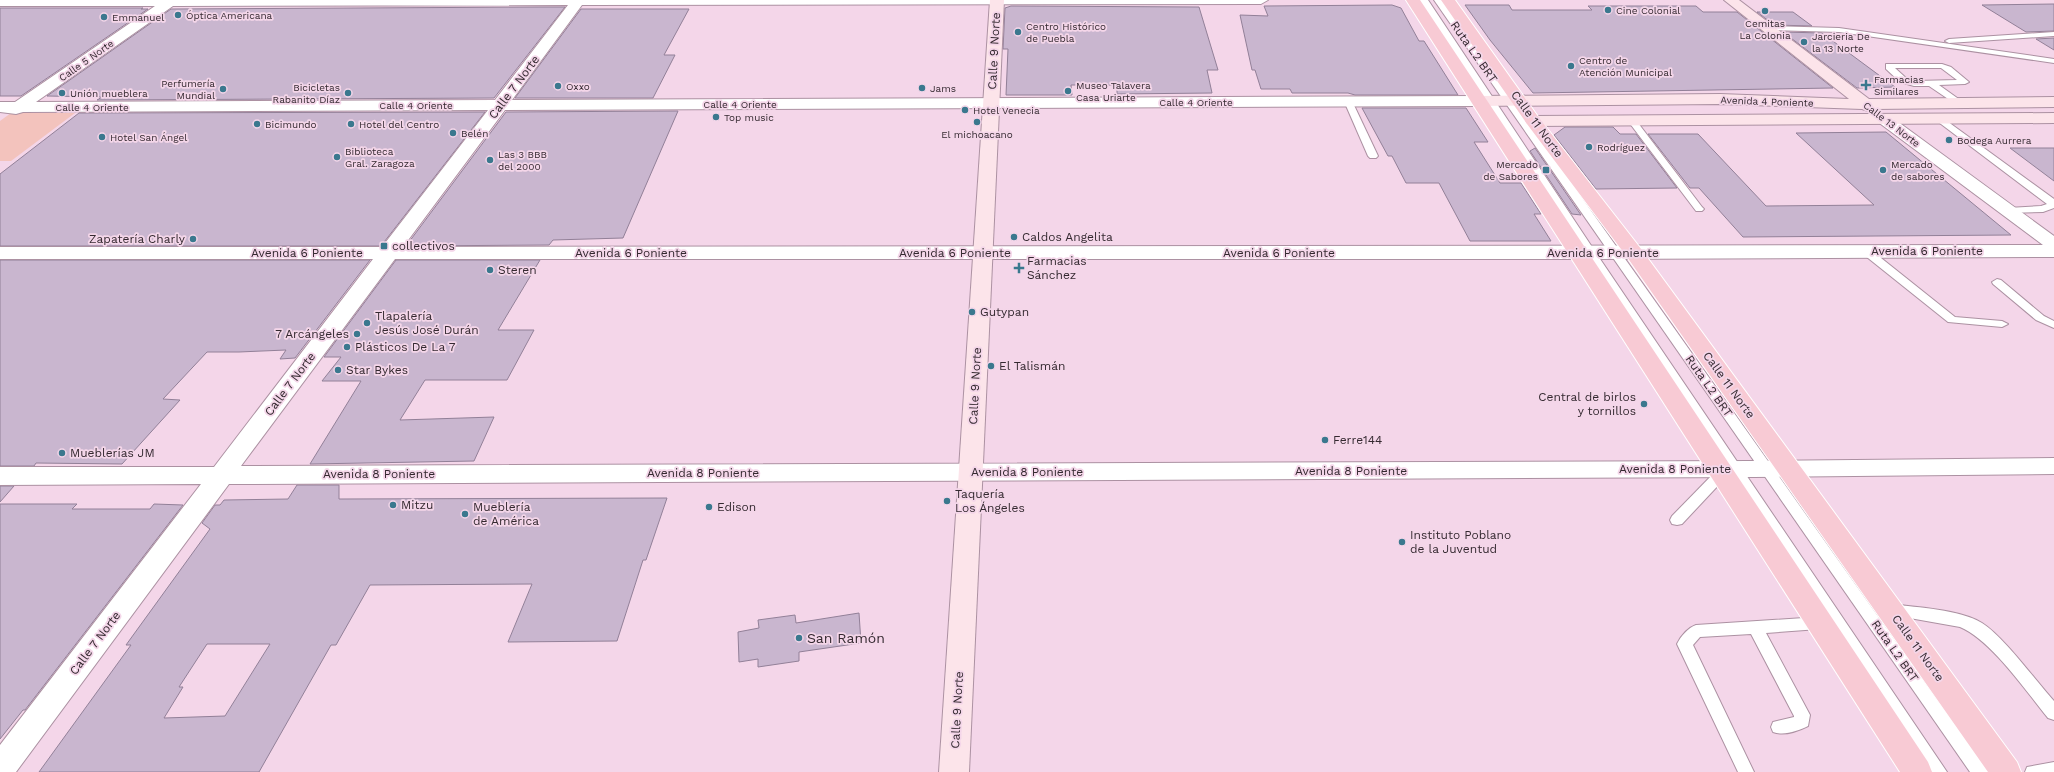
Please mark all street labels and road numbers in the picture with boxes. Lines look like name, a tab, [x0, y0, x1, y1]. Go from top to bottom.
street label: Calle 9 Norte	[985, 12, 1003, 90]
street label: Ruta L2 BRT	[1448, 19, 1500, 85]
street label: Calle 5 Norte	[57, 37, 116, 83]
street label: Calle 7 Norte	[486, 52, 542, 121]
street label: Calle 11 Norte	[1508, 88, 1566, 160]
street label: Avenida 4 Poniente	[1720, 94, 1814, 109]
street label: Calle 4 Oriente	[1159, 97, 1233, 108]
street label: Calle 4 Oriente	[703, 99, 777, 110]
street label: Calle 4 Oriente	[379, 100, 453, 111]
street label: Calle 13 Norte	[1861, 100, 1922, 149]
street label: Calle 4 Oriente	[55, 102, 129, 113]
street label: Avenida 6 Poniente	[1871, 244, 1983, 258]
street label: Avenida 6 Poniente	[251, 246, 363, 260]
street label: Avenida 6 Poniente	[575, 246, 687, 260]
street label: Avenida 6 Poniente	[899, 246, 1011, 260]
street label: Avenida 6 Poniente	[1223, 246, 1335, 260]
street label: Avenida 6 Poniente	[1547, 246, 1659, 260]
street label: Calle 9 Norte	[966, 347, 984, 425]
street label: Calle 7 Norte	[262, 349, 318, 418]
street label: Calle 11 Norte	[1700, 349, 1758, 421]
street label: Ruta L2 BRT	[1683, 353, 1735, 419]
street label: Avenida 8 Poniente	[1619, 462, 1731, 476]
street label: Avenida 8 Poniente	[1295, 464, 1407, 478]
street label: Avenida 8 Poniente	[971, 465, 1083, 479]
street label: Avenida 8 Poniente	[647, 466, 759, 480]
street label: Avenida 8 Poniente	[323, 467, 435, 481]
street label: Calle 7 Norte	[67, 608, 123, 677]
street label: Calle 11 Norte	[1889, 612, 1947, 684]
street label: Ruta L2 BRT	[1869, 618, 1921, 684]
street label: Calle 9 Norte	[948, 671, 966, 749]

